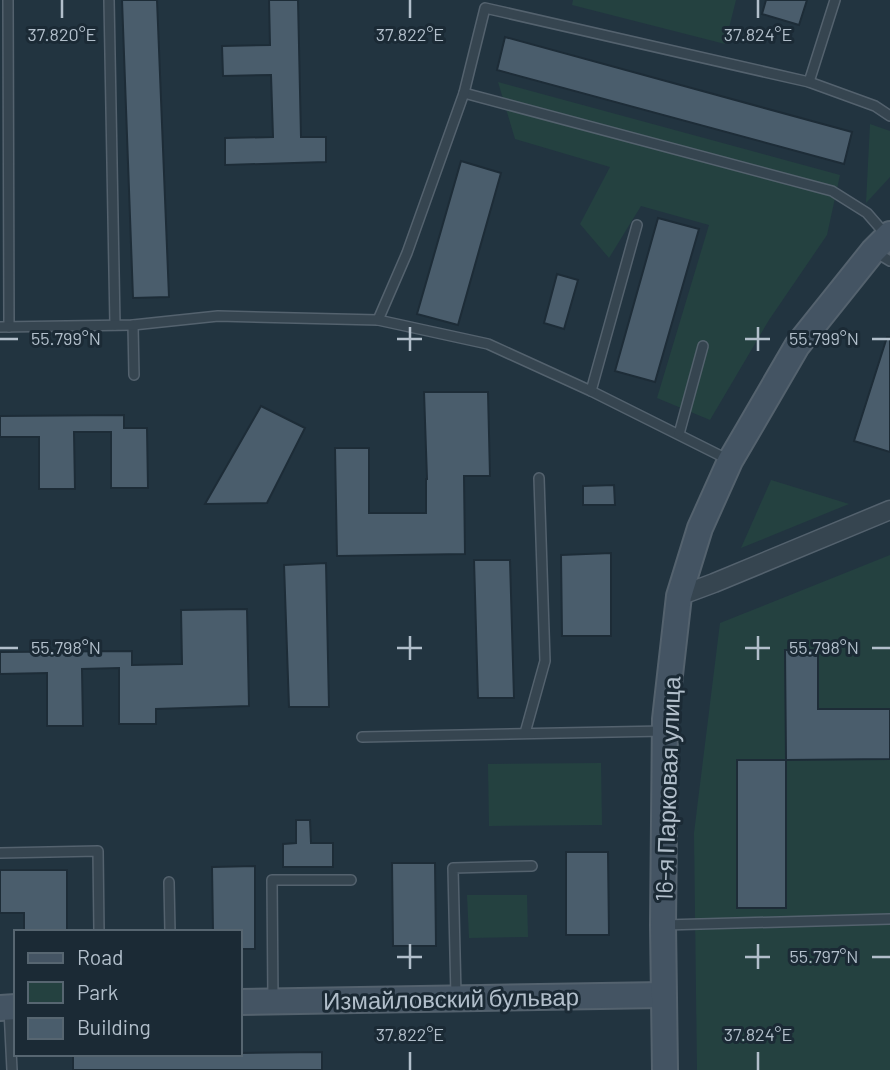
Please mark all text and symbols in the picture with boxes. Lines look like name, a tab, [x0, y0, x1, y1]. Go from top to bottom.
text: 37.820°E	[28, 23, 96, 45]
text: 37.822°E	[376, 23, 444, 45]
text: 37.824°E	[724, 23, 792, 45]
text: 55.799°N	[31, 327, 101, 349]
text: 55.799°N	[789, 327, 859, 349]
text: 55.798°N	[31, 636, 101, 658]
text: 55.798°N	[789, 636, 859, 658]
street label: 16-я Парковая улица	[649, 675, 685, 902]
legend	[14, 930, 242, 1056]
text: Road	[77, 944, 123, 969]
text: 55.797°N	[790, 945, 858, 967]
text: Park	[77, 979, 118, 1004]
street label: Измайловский бульвар	[323, 981, 579, 1015]
text: Building	[77, 1014, 151, 1039]
text: 37.822°E	[376, 1023, 444, 1045]
text: 37.824°E	[724, 1023, 792, 1045]

